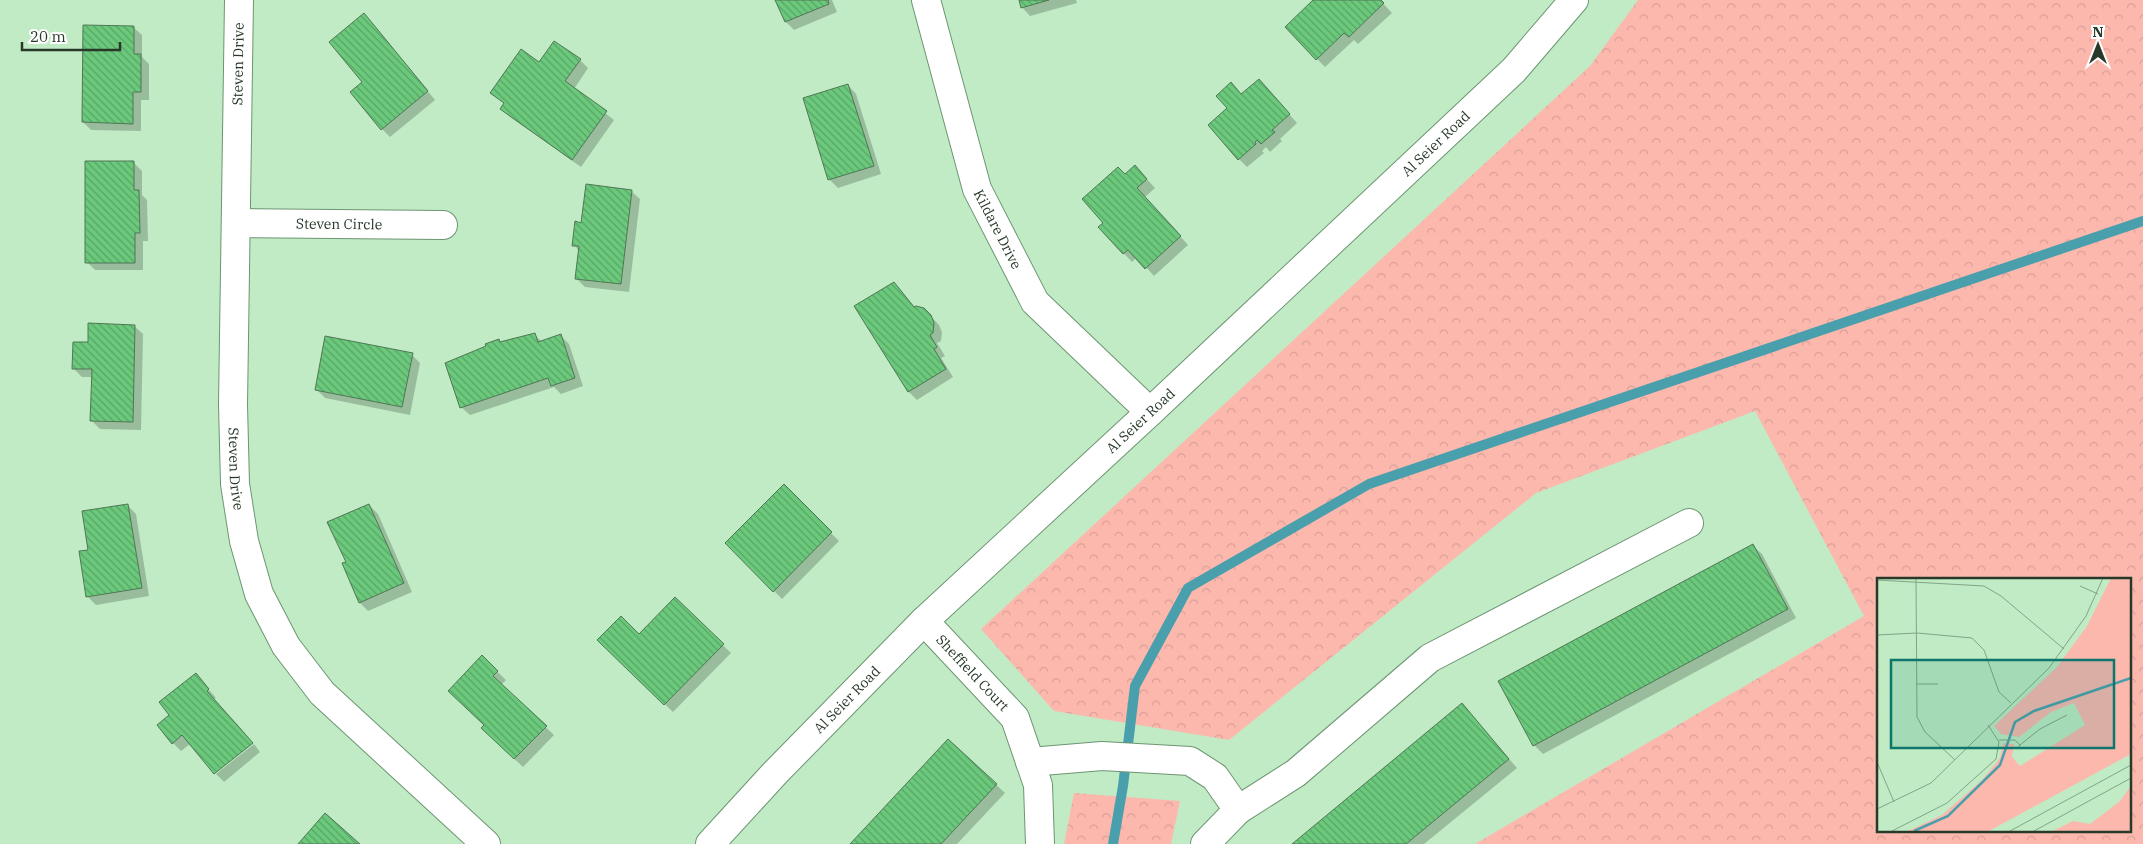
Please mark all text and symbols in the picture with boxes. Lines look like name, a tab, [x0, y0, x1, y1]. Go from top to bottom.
scale bar	[22, 20, 120, 52]
north arrow	[2073, 20, 2123, 70]
street label: Steven Drive	[228, 22, 248, 106]
text: N	[2092, 23, 2104, 41]
text: 20 m	[30, 27, 66, 46]
street label: Al Seier Road	[1398, 107, 1474, 180]
street label: Kildare Drive	[970, 186, 1026, 272]
street label: Steven Circle	[296, 215, 382, 233]
street label: Al Seier Road	[1102, 384, 1179, 457]
street label: Steven Drive	[225, 427, 248, 512]
inset map	[1877, 578, 2130, 832]
street label: Sheffield Court	[932, 631, 1013, 715]
street label: Al Seier Road	[810, 662, 884, 737]

